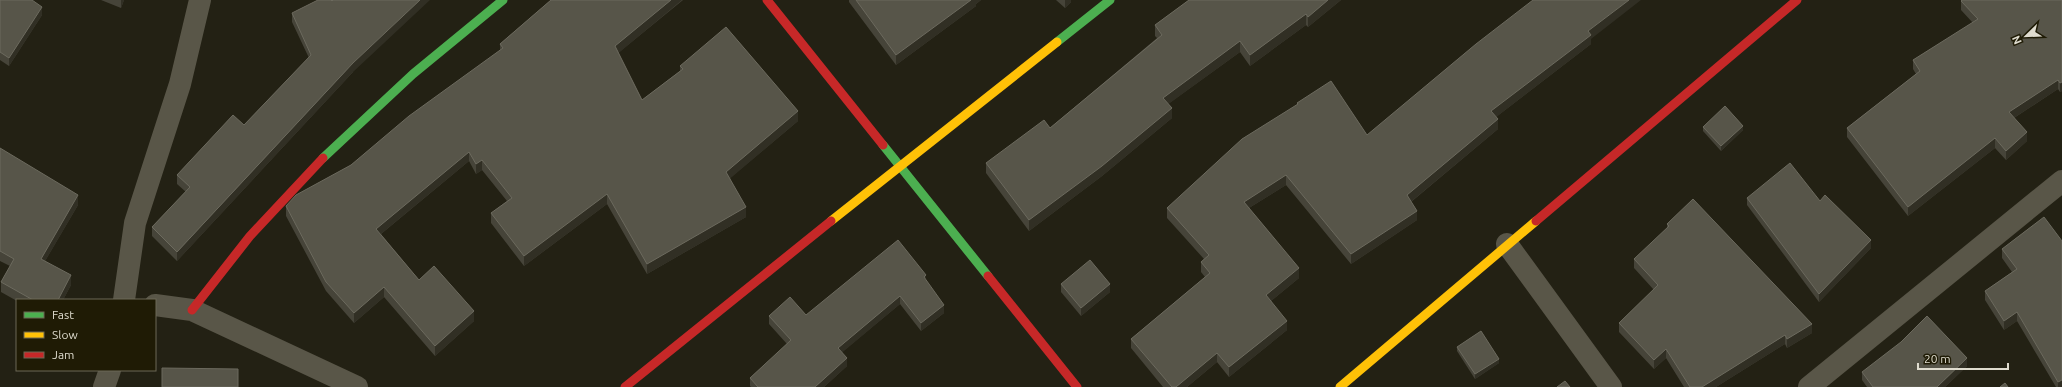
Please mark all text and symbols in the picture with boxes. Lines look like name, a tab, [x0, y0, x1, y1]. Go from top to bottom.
north arrow	[2006, 16, 2046, 56]
text: N	[2010, 34, 2024, 46]
legend	[16, 299, 156, 371]
text: Fast	[52, 308, 74, 321]
text: Slow	[52, 328, 78, 341]
scale bar	[1918, 345, 2008, 371]
text: Jam	[52, 348, 74, 361]
text: 20 m	[1924, 352, 1951, 365]

